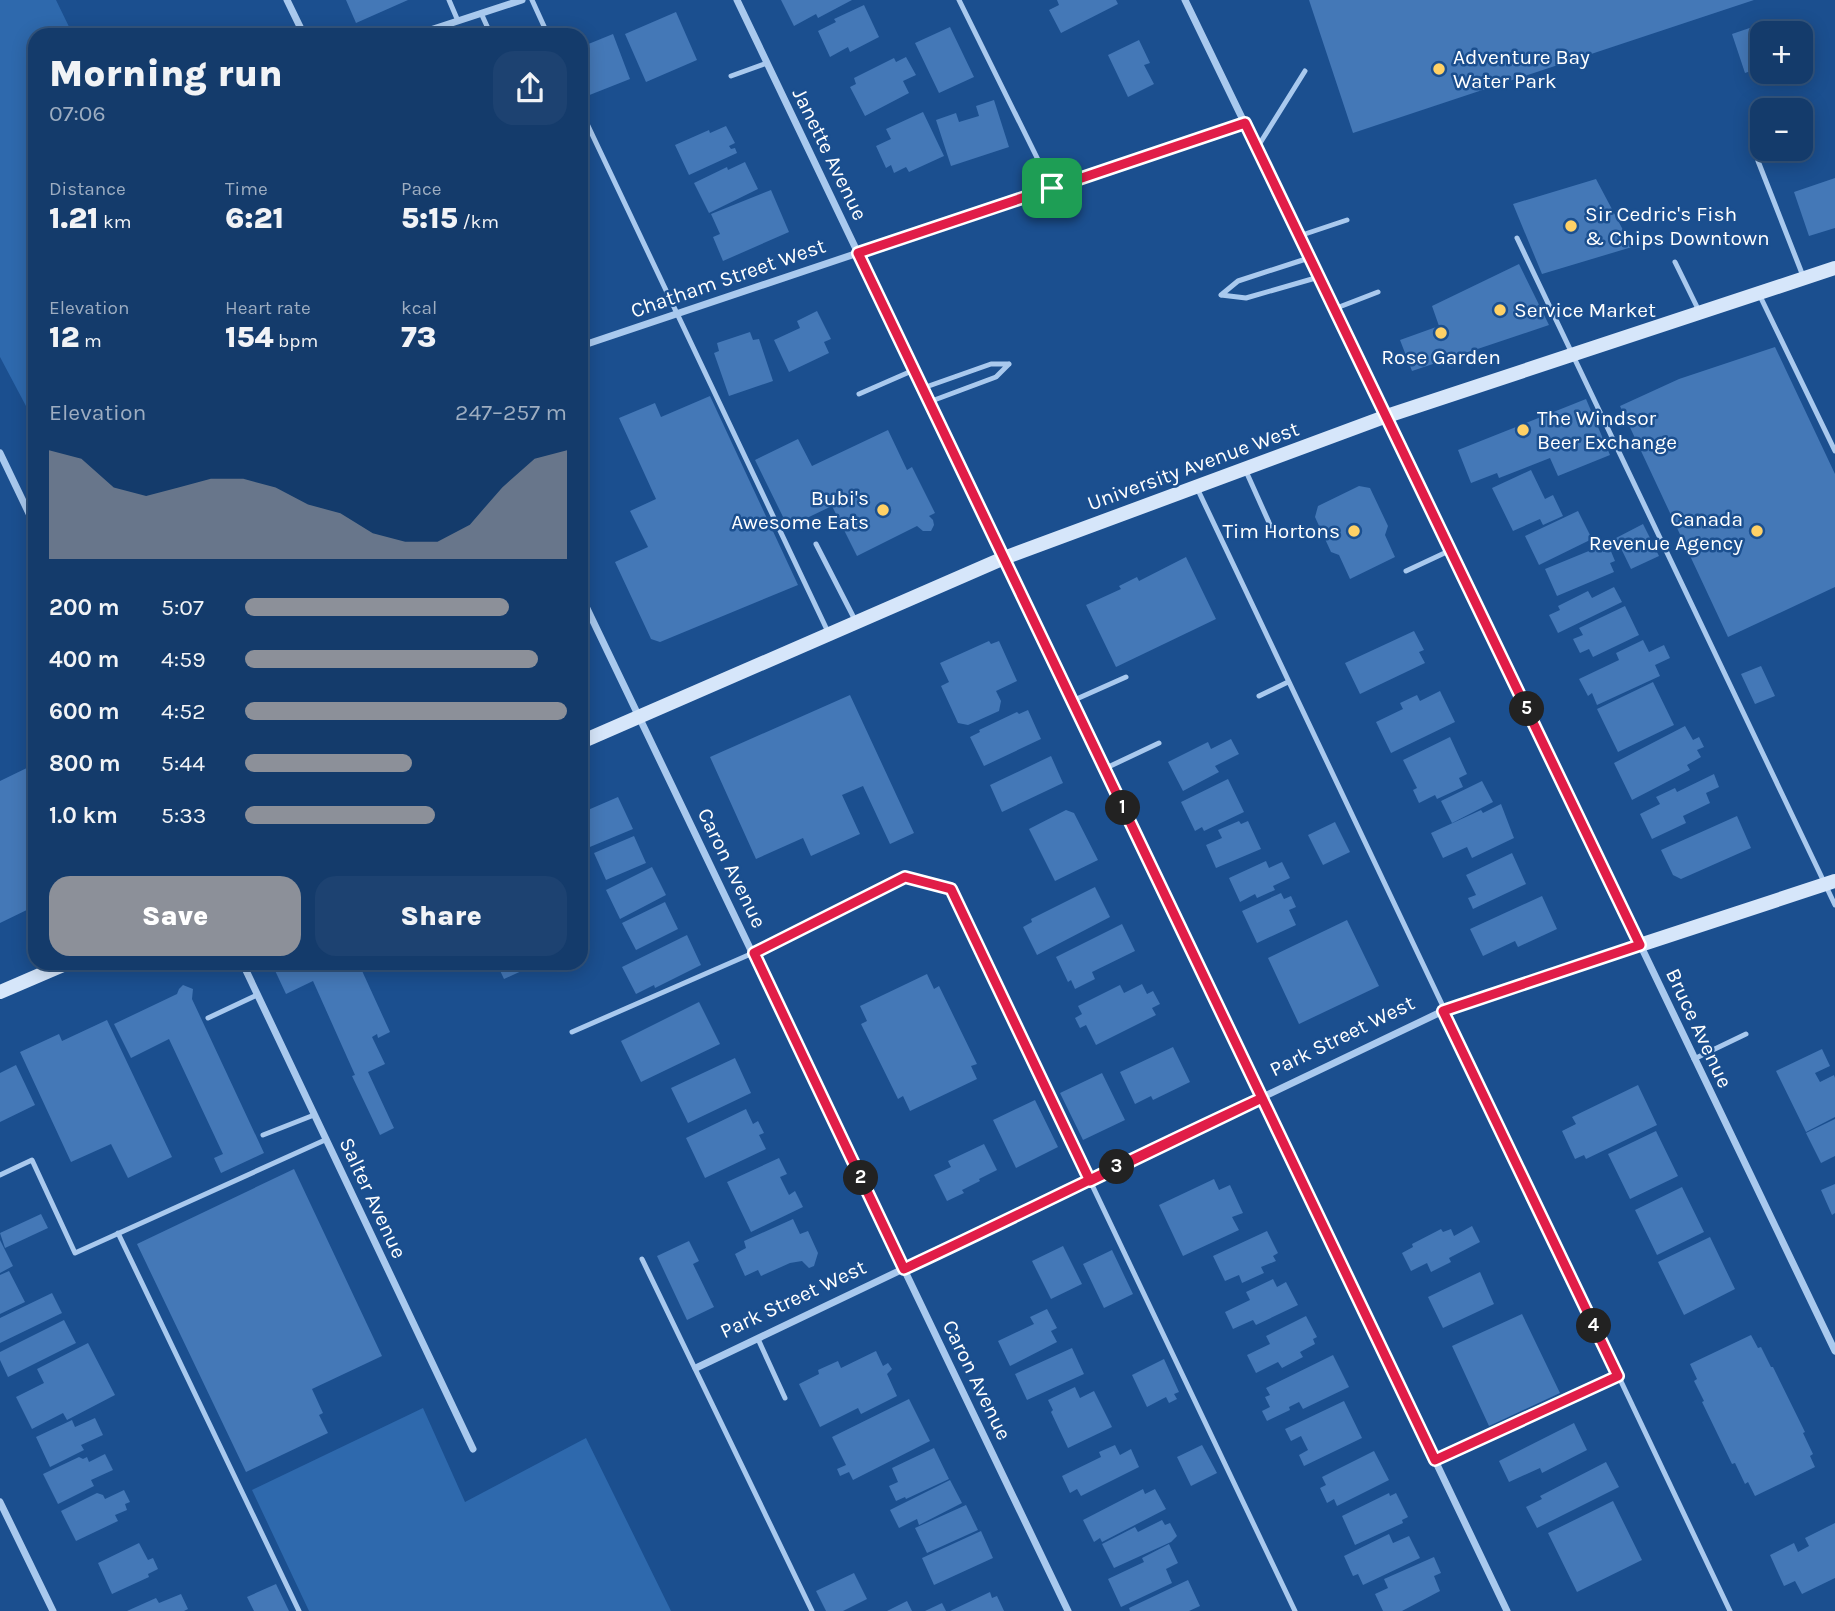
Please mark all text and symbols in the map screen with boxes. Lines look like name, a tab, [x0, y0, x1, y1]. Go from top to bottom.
map controls	[1750, 21, 1813, 161]
button: +	[1750, 21, 1813, 84]
place label: Adventure Bay Water Park	[1453, 45, 1590, 93]
text: Morning run	[49, 51, 283, 96]
button: share	[493, 51, 567, 125]
marker: Adventure Bay Water Park	[1431, 61, 1447, 77]
street label: Janette Avenue	[788, 84, 872, 224]
button: −	[1750, 98, 1813, 161]
text: 07:06	[49, 100, 106, 127]
pin	[1022, 158, 1082, 218]
icon: arrive	[1033, 169, 1071, 207]
text: Distance	[49, 178, 126, 200]
text: Time	[225, 178, 268, 200]
text: Pace	[401, 178, 442, 200]
text: 1.21	[49, 200, 99, 236]
text: 6:21	[225, 200, 284, 236]
text: 5:15	[401, 200, 458, 236]
place label: Sir Cedric's Fish & Chips Downtown	[1585, 202, 1770, 250]
text: km	[99, 211, 132, 233]
text: /km	[458, 211, 499, 233]
marker: Sir Cedric's Fish & Chips Downtown	[1563, 218, 1579, 234]
street label: Chatham Street West	[627, 233, 829, 323]
text: Elevation	[49, 297, 129, 319]
text: Heart rate	[225, 297, 311, 319]
text: kcal	[401, 297, 437, 319]
place label: Service Market	[1514, 298, 1656, 322]
marker: Service Market	[1492, 302, 1508, 318]
text: 12	[49, 319, 79, 355]
text: 154	[225, 319, 274, 355]
text: 73	[401, 319, 436, 355]
marker: Rose Garden	[1433, 325, 1449, 341]
text: m	[79, 330, 102, 352]
text: bpm	[274, 330, 318, 352]
place label: Rose Garden	[1381, 345, 1501, 369]
text: Elevation	[49, 399, 146, 426]
text: 247–257 m	[455, 399, 567, 426]
place label: The Windsor Beer Exchange	[1537, 406, 1677, 454]
street label: University Avenue West	[1084, 416, 1302, 515]
marker: The Windsor Beer Exchange	[1515, 422, 1531, 438]
place label: Bubi's Awesome Eats	[731, 486, 869, 534]
marker: Bubi's Awesome Eats	[875, 502, 891, 518]
place label: Canada Revenue Agency	[1589, 507, 1743, 555]
place label: Tim Hortons	[1222, 519, 1340, 543]
marker: Tim Hortons	[1346, 523, 1362, 539]
marker: Canada Revenue Agency	[1749, 523, 1765, 539]
text: 200 m	[49, 594, 120, 621]
text: 5:07	[161, 594, 204, 621]
text: 400 m	[49, 646, 119, 673]
text: 4:59	[161, 646, 205, 673]
pin: 5	[1510, 692, 1544, 726]
text: 5	[1521, 697, 1532, 719]
text: 600 m	[49, 698, 120, 725]
text: 4:52	[161, 698, 205, 725]
text: 800 m	[49, 750, 121, 777]
text: 5:44	[161, 750, 205, 777]
pin: 1	[1106, 790, 1140, 826]
text: 1	[1119, 796, 1126, 818]
text: 1.0 km	[49, 802, 118, 829]
text: 5:33	[161, 802, 206, 829]
street label: Caron Avenue	[693, 804, 771, 932]
button: Save	[49, 876, 301, 956]
button: Share	[315, 876, 567, 956]
street label: Bruce Avenue	[1661, 964, 1737, 1092]
street label: Park Street West	[1266, 991, 1418, 1081]
street label: Salter Avenue	[335, 1134, 411, 1262]
pin: 3	[1100, 1150, 1134, 1184]
text: 3	[1111, 1155, 1122, 1177]
pin: 2	[844, 1160, 878, 1196]
text: 2	[855, 1166, 866, 1188]
street label: Park Street West	[716, 1255, 870, 1343]
pin: 4	[1576, 1308, 1612, 1344]
text: 4	[1588, 1314, 1599, 1336]
street label: Caron Avenue	[938, 1316, 1016, 1444]

